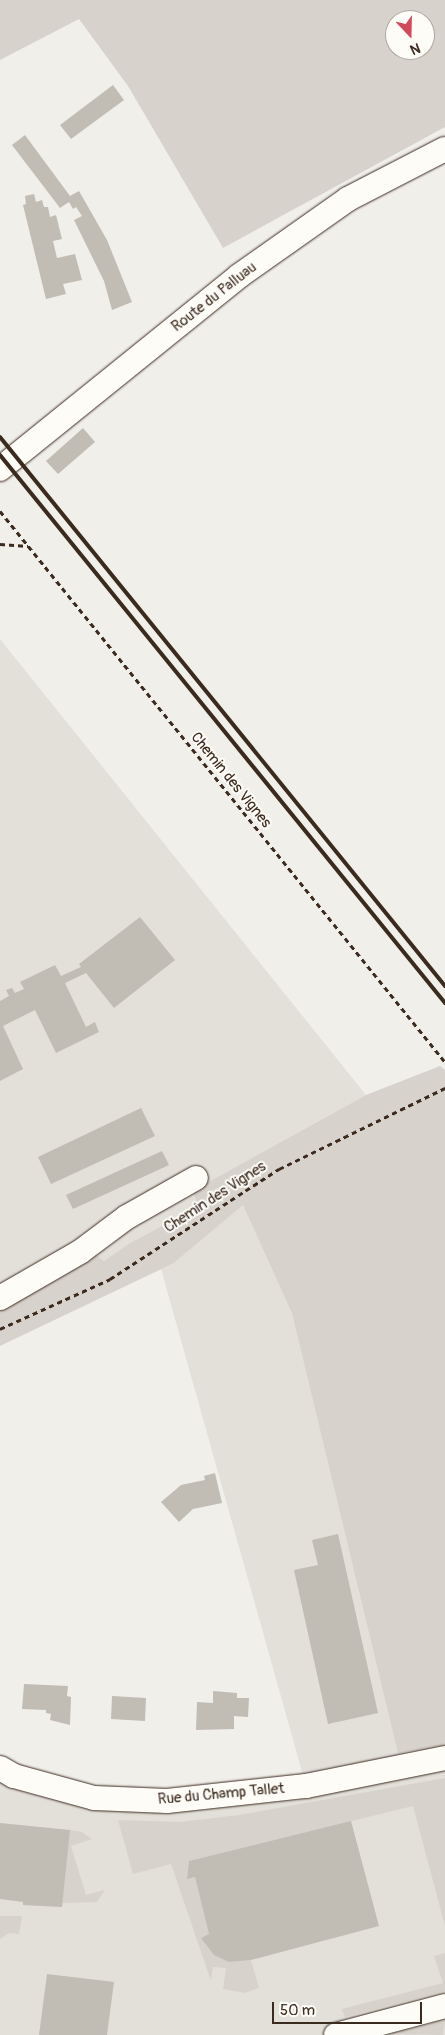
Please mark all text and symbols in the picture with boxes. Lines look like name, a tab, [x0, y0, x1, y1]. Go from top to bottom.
north arrow	[385, 10, 435, 60]
text: N	[408, 39, 423, 58]
street label: Route du Palluau	[168, 258, 260, 336]
street label: Chemin des Vignes	[187, 729, 275, 831]
street label: Chemin des Vignes	[161, 1157, 269, 1237]
street label: Rue du Champ Tallet	[157, 1780, 285, 1808]
scale bar	[275, 1992, 425, 2024]
text: 50 m	[280, 2001, 315, 2020]

